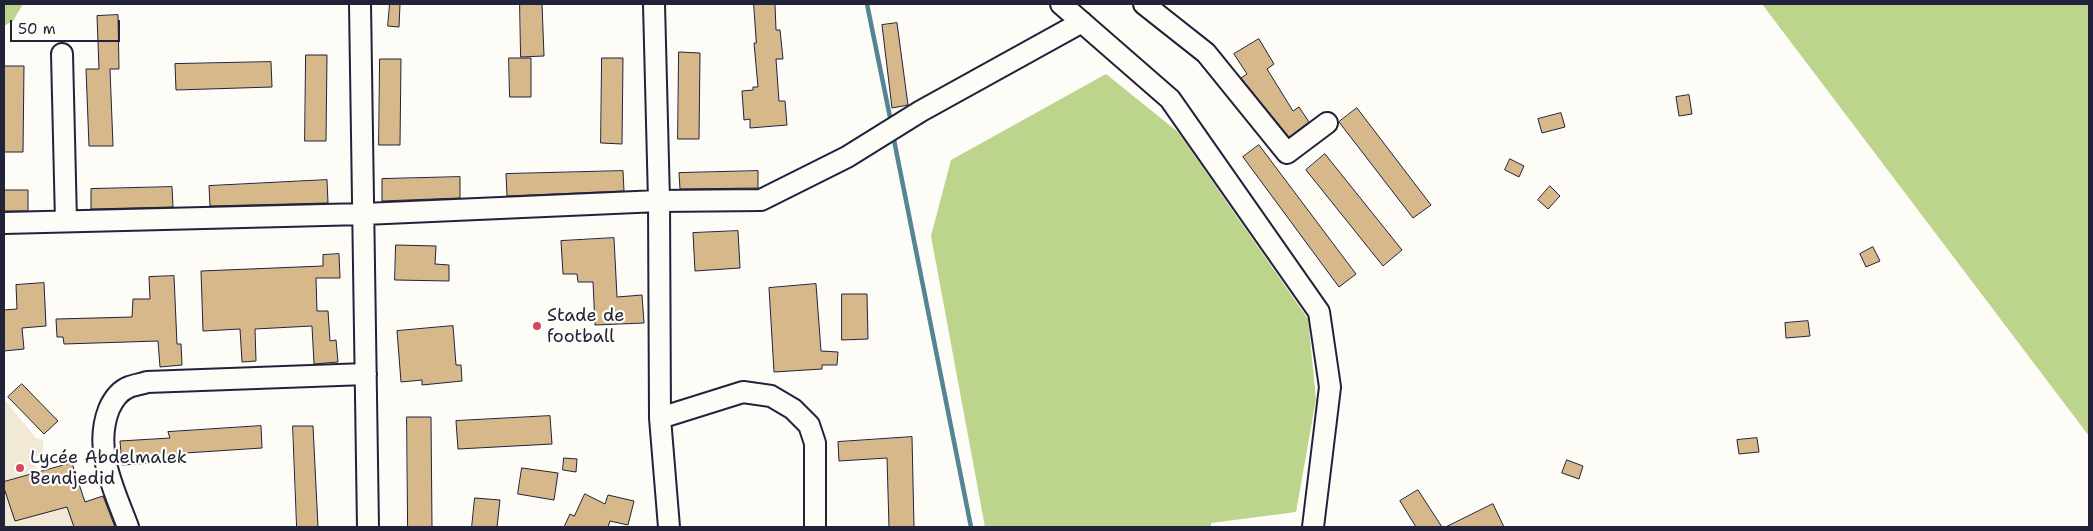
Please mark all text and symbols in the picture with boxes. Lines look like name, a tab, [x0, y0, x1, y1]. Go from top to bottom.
scale bar	[12, 10, 122, 42]
text: 50 m	[18, 19, 56, 39]
place label: Stade de football	[547, 305, 624, 348]
marker: Stade de football	[531, 320, 543, 332]
place label: Lycée Abdelmalek Bendjedid	[30, 447, 187, 489]
marker: Lycée Abdelmalek Bendjedid	[14, 462, 26, 474]

